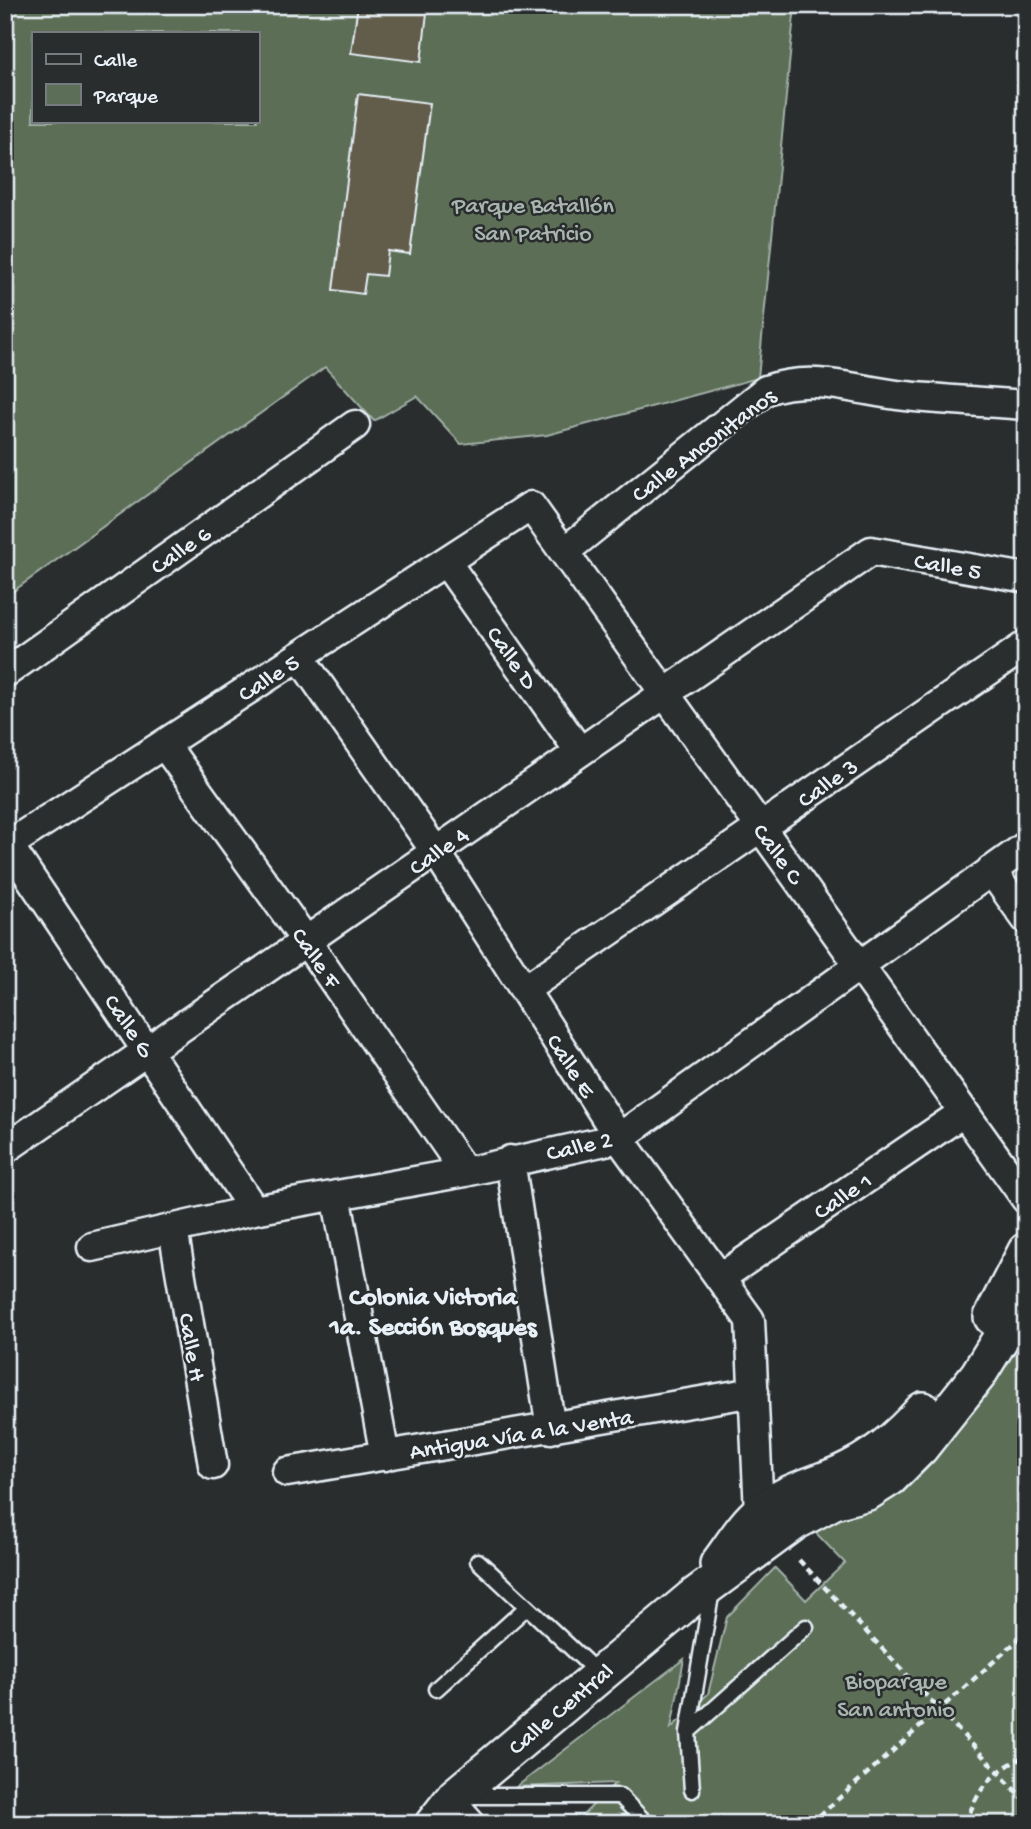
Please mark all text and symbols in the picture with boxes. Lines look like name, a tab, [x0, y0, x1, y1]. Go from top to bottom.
legend	[32, 32, 259, 122]
text: Calle	[94, 50, 138, 75]
text: Parque	[93, 86, 159, 111]
park label: Parque Batallón San Patricio	[451, 193, 615, 250]
street label: Calle Anconitanos	[627, 382, 784, 511]
street label: Calle 6	[146, 520, 219, 583]
street label: Calle 5	[912, 548, 983, 589]
street label: Calle D	[478, 622, 542, 697]
street label: Calle 5	[234, 649, 306, 711]
street label: Calle 3	[793, 754, 865, 816]
street label: Calle C	[744, 819, 809, 893]
street label: Calle 4	[405, 822, 476, 884]
street label: Calle F	[283, 923, 346, 996]
street label: Calle G	[95, 990, 159, 1065]
street label: Calle E	[538, 1030, 601, 1105]
street label: Calle 2	[544, 1127, 616, 1170]
street label: Calle 1	[809, 1168, 879, 1228]
district label: Colonia Victoria 1a. Sección Bosques	[328, 1284, 538, 1345]
street label: Calle H	[169, 1311, 210, 1384]
street label: Antigua Vía a la Venta	[408, 1404, 636, 1468]
street label: Calle Central	[504, 1658, 621, 1763]
park label: Bioparque San antonio	[837, 1669, 955, 1726]

